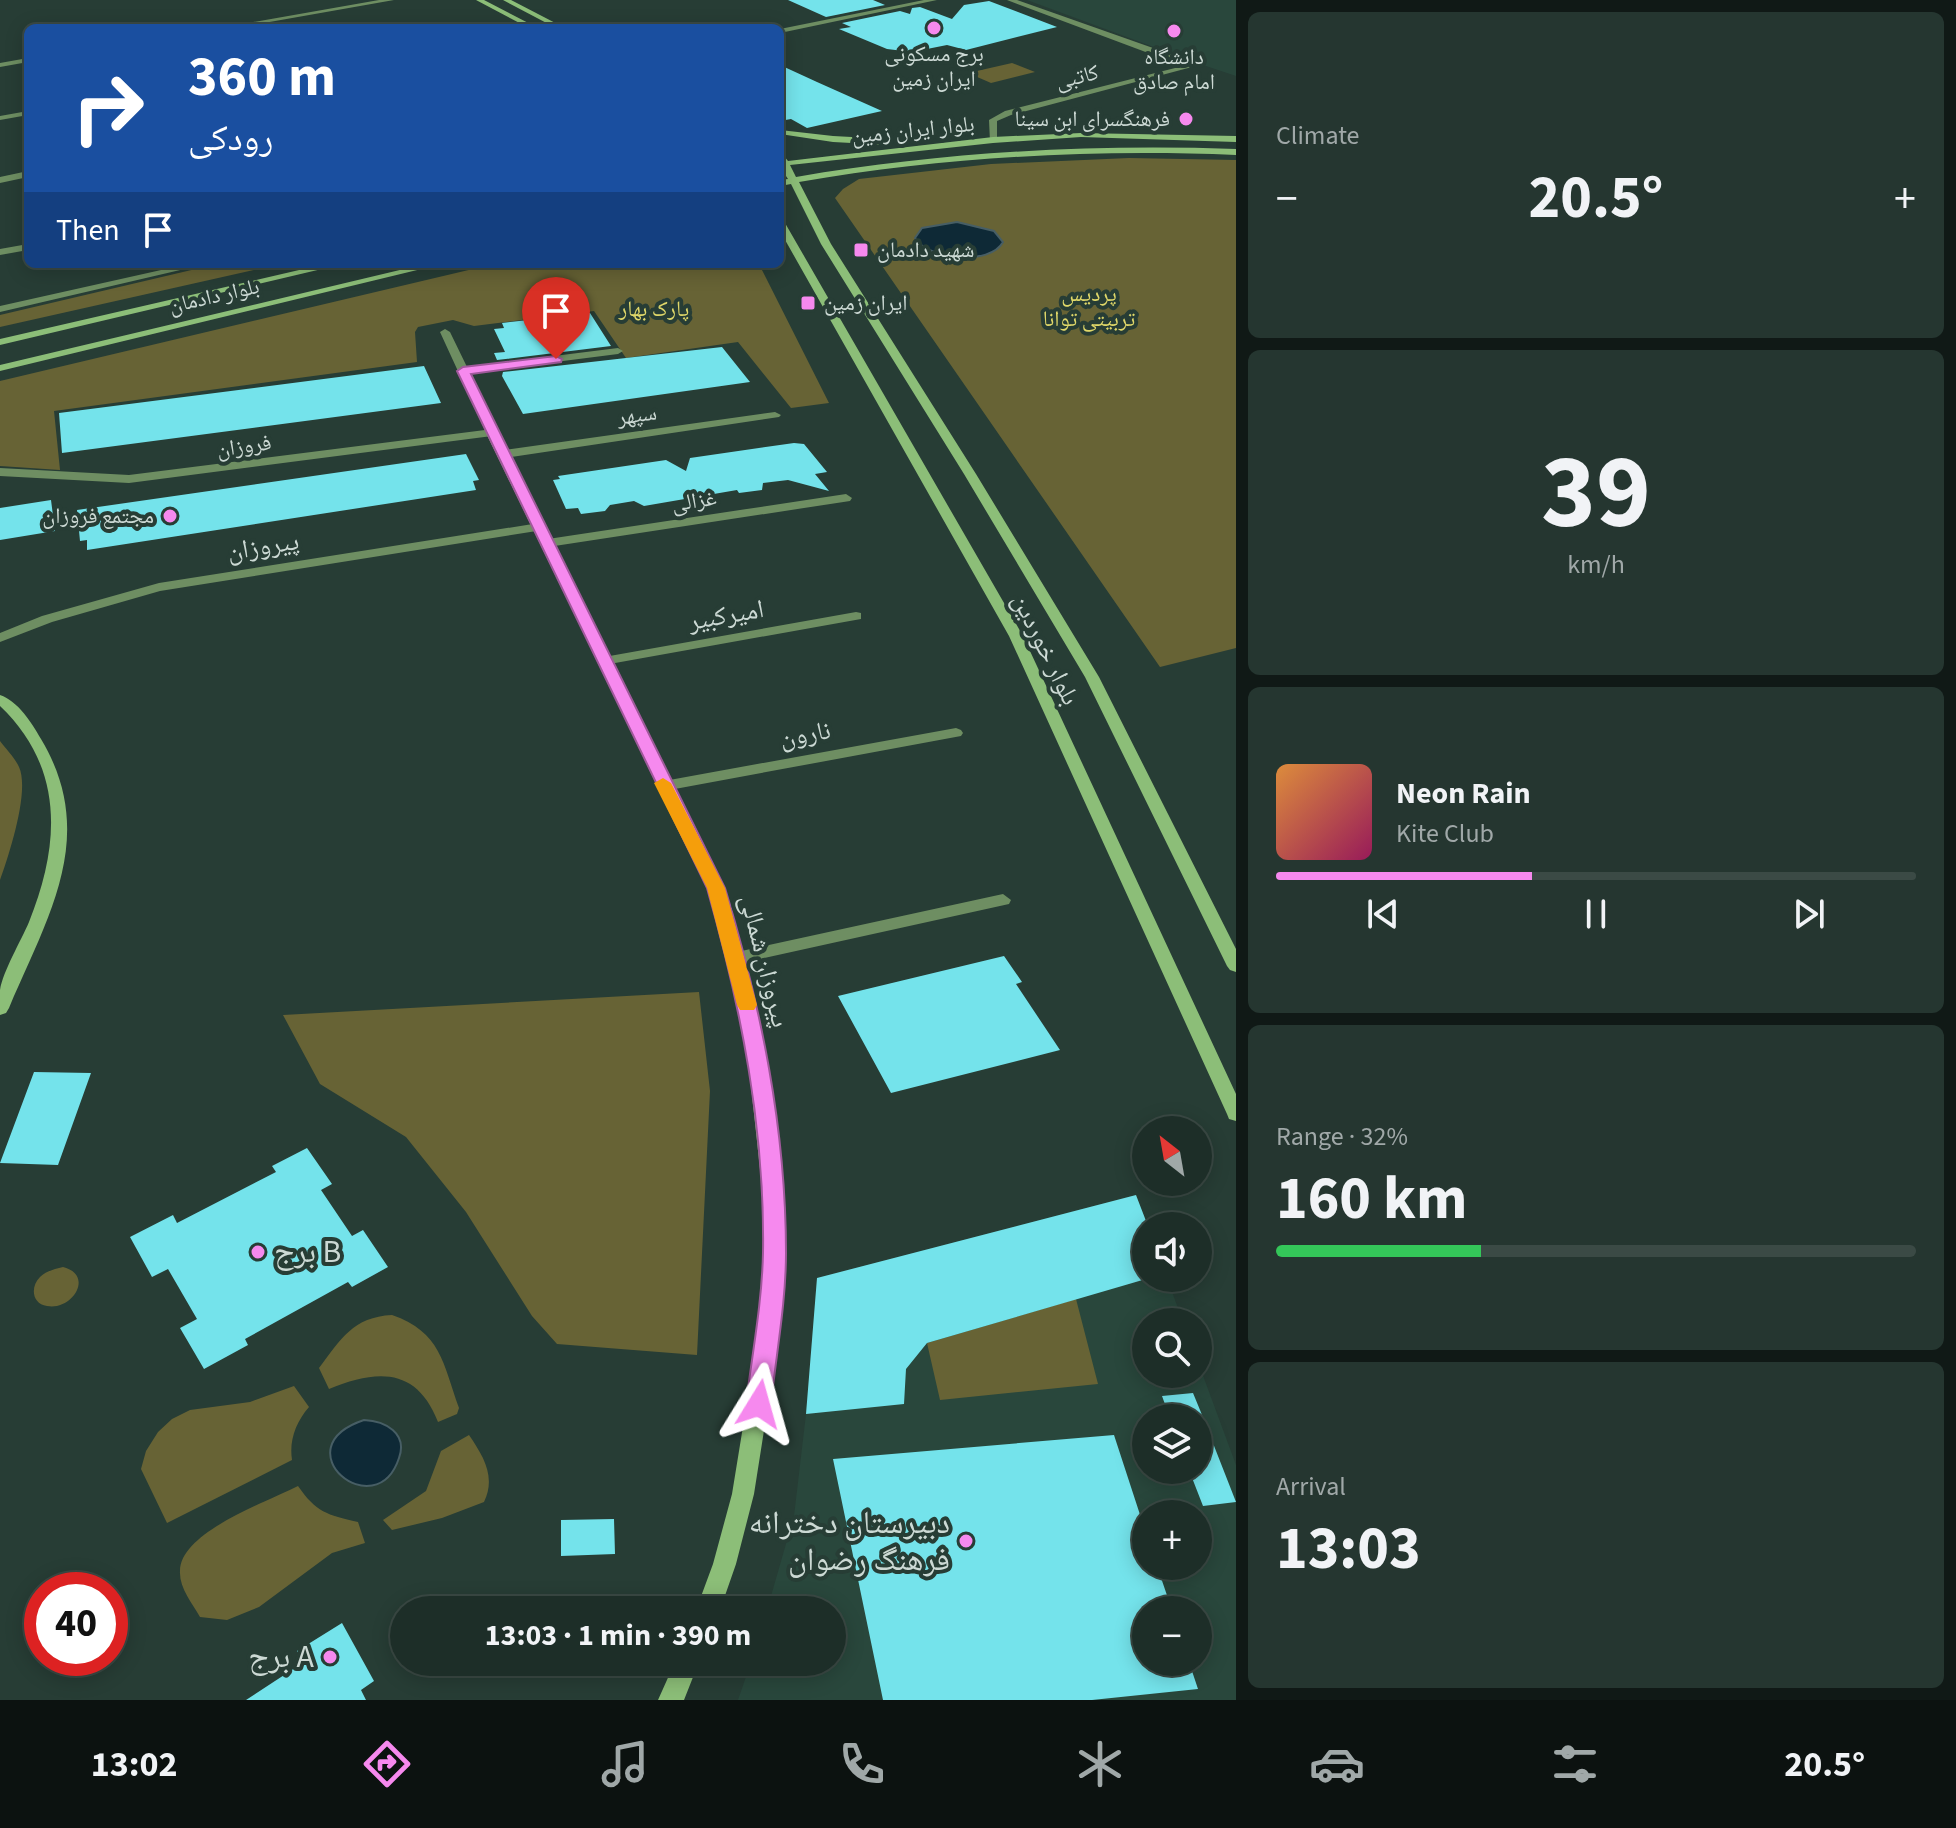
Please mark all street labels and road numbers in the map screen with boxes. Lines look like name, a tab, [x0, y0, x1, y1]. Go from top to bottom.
street label: کاتبی	[1052, 56, 1102, 98]
street label: بلوار ایران زمین	[850, 108, 976, 152]
street label: بلوار دادمان	[166, 270, 262, 322]
street label: سپهر	[614, 396, 659, 434]
street label: فروزان	[215, 426, 273, 466]
street label: غزالی	[669, 482, 719, 520]
street label: پیروزان	[224, 522, 302, 570]
street label: بلوار خوردین	[1003, 587, 1089, 711]
street label: امیرکبیر	[684, 590, 767, 640]
street label: نارون	[777, 711, 833, 757]
street label: پیروزان شمالی	[731, 891, 799, 1031]

